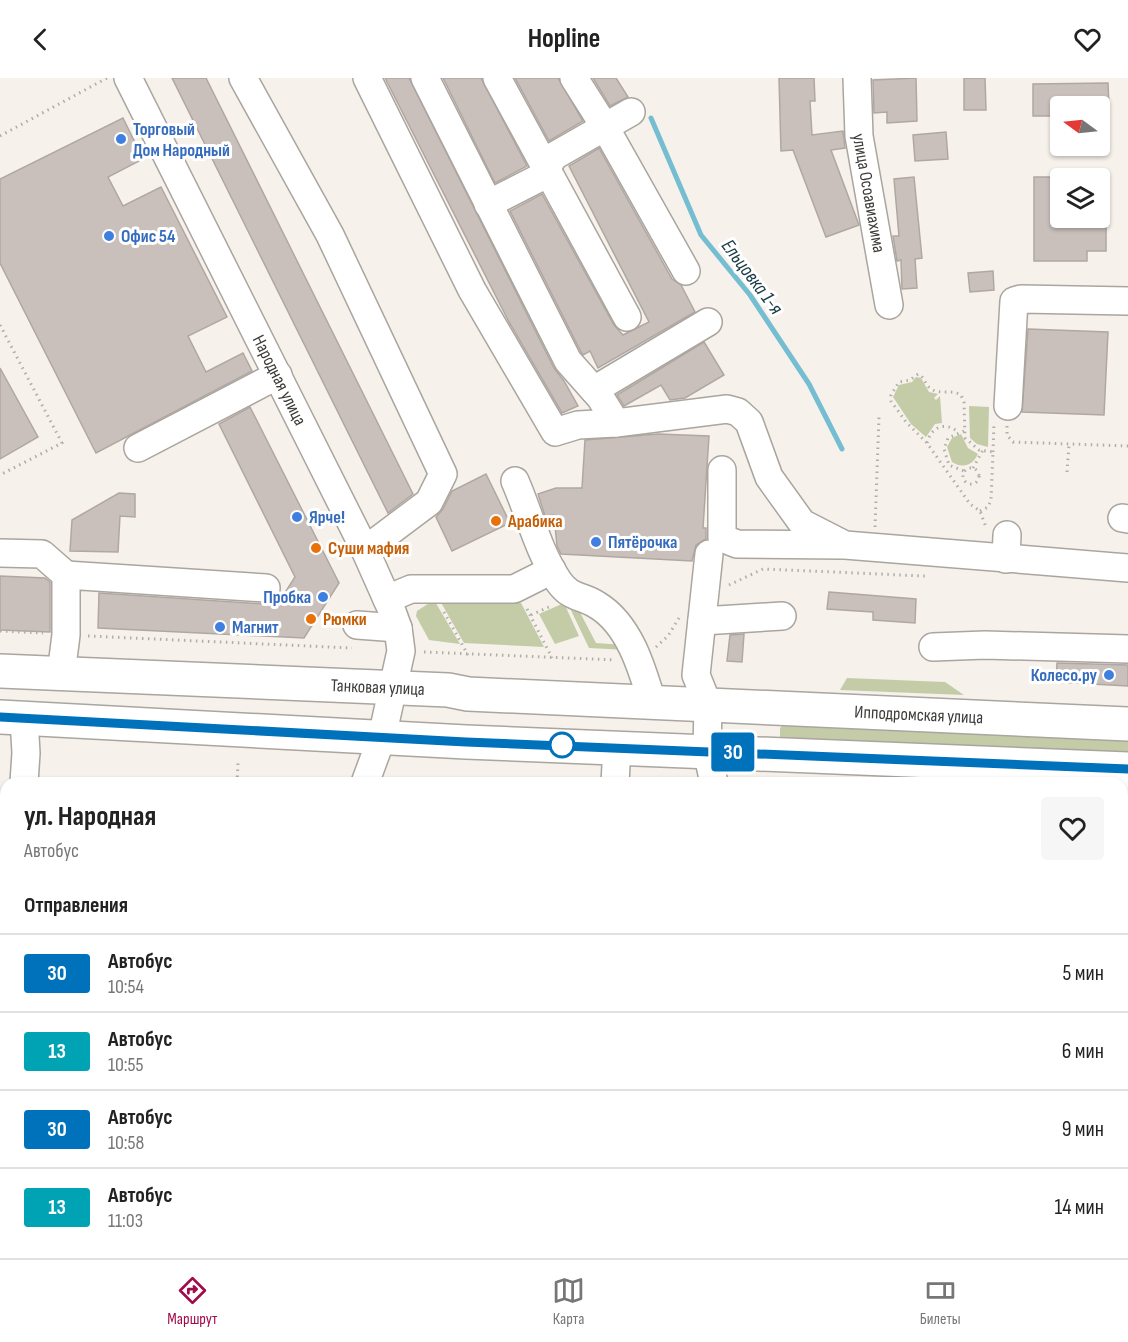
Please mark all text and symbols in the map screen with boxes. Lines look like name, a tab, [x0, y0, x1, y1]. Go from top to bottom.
icon: back	[24, 23, 57, 56]
text: Hopline	[528, 23, 600, 55]
icon: heart	[1071, 23, 1104, 56]
north arrow	[1050, 96, 1110, 156]
map controls	[1050, 96, 1110, 228]
place label: Торговый Дом Народный	[133, 119, 230, 161]
marker: Торговый Дом Народный	[114, 132, 128, 146]
street label: улица Осоавиахима	[848, 132, 890, 254]
button: layers	[1050, 168, 1110, 228]
place label: Офис 54	[121, 226, 176, 247]
marker: Офис 54	[102, 229, 116, 243]
water label: Ельцовка 1-я	[716, 235, 788, 320]
street label: Народная улица	[248, 331, 311, 429]
place label: Ярче!	[309, 507, 345, 528]
marker: Ярче!	[290, 510, 304, 524]
place label: Арабика	[507, 511, 563, 532]
marker: Арабика	[489, 514, 503, 528]
place label: Пятёрочка	[608, 532, 677, 553]
marker: Пятёрочка	[589, 535, 603, 549]
place label: Суши мафия	[328, 538, 409, 559]
marker: Суши мафия	[309, 541, 323, 555]
place label: Пробка	[263, 587, 311, 608]
marker: Пробка	[316, 590, 330, 604]
place label: Рюмки	[323, 609, 367, 630]
marker: Рюмки	[304, 612, 318, 626]
place label: Магнит	[232, 617, 279, 638]
marker: Магнит	[213, 620, 227, 634]
place label: Колесо.ру	[1031, 665, 1098, 686]
marker: Колесо.ру	[1102, 668, 1116, 682]
street label: Танковая улица	[330, 675, 425, 700]
street label: Ипподромская улица	[854, 701, 984, 728]
unlabelled marker	[549, 732, 575, 758]
line badge: 30	[706, 732, 760, 772]
text: 30	[723, 740, 743, 765]
button: heart	[1041, 797, 1104, 860]
text: ул. Народная	[24, 800, 156, 833]
text: Автобус	[24, 839, 79, 863]
text: Отправления	[24, 892, 128, 919]
text: Автобус	[108, 948, 173, 975]
text: 5 мин	[1063, 960, 1104, 987]
text: 30	[47, 961, 67, 986]
text: 10:54	[108, 975, 144, 999]
text: Автобус	[108, 1026, 173, 1053]
text: 6 мин	[1062, 1038, 1104, 1065]
text: 13	[48, 1039, 66, 1064]
text: 10:55	[108, 1053, 144, 1077]
text: Автобус	[108, 1104, 173, 1131]
text: 9 мин	[1062, 1116, 1104, 1143]
text: 30	[47, 1117, 67, 1142]
text: 10:58	[108, 1131, 144, 1155]
text: Автобус	[108, 1182, 173, 1209]
text: 14 мин	[1054, 1194, 1104, 1221]
text: 13	[48, 1195, 66, 1220]
text: 11:03	[108, 1209, 143, 1233]
tab: Маршрут	[167, 1274, 217, 1329]
tab: Карта	[552, 1274, 585, 1329]
tab: Билеты	[920, 1274, 961, 1329]

